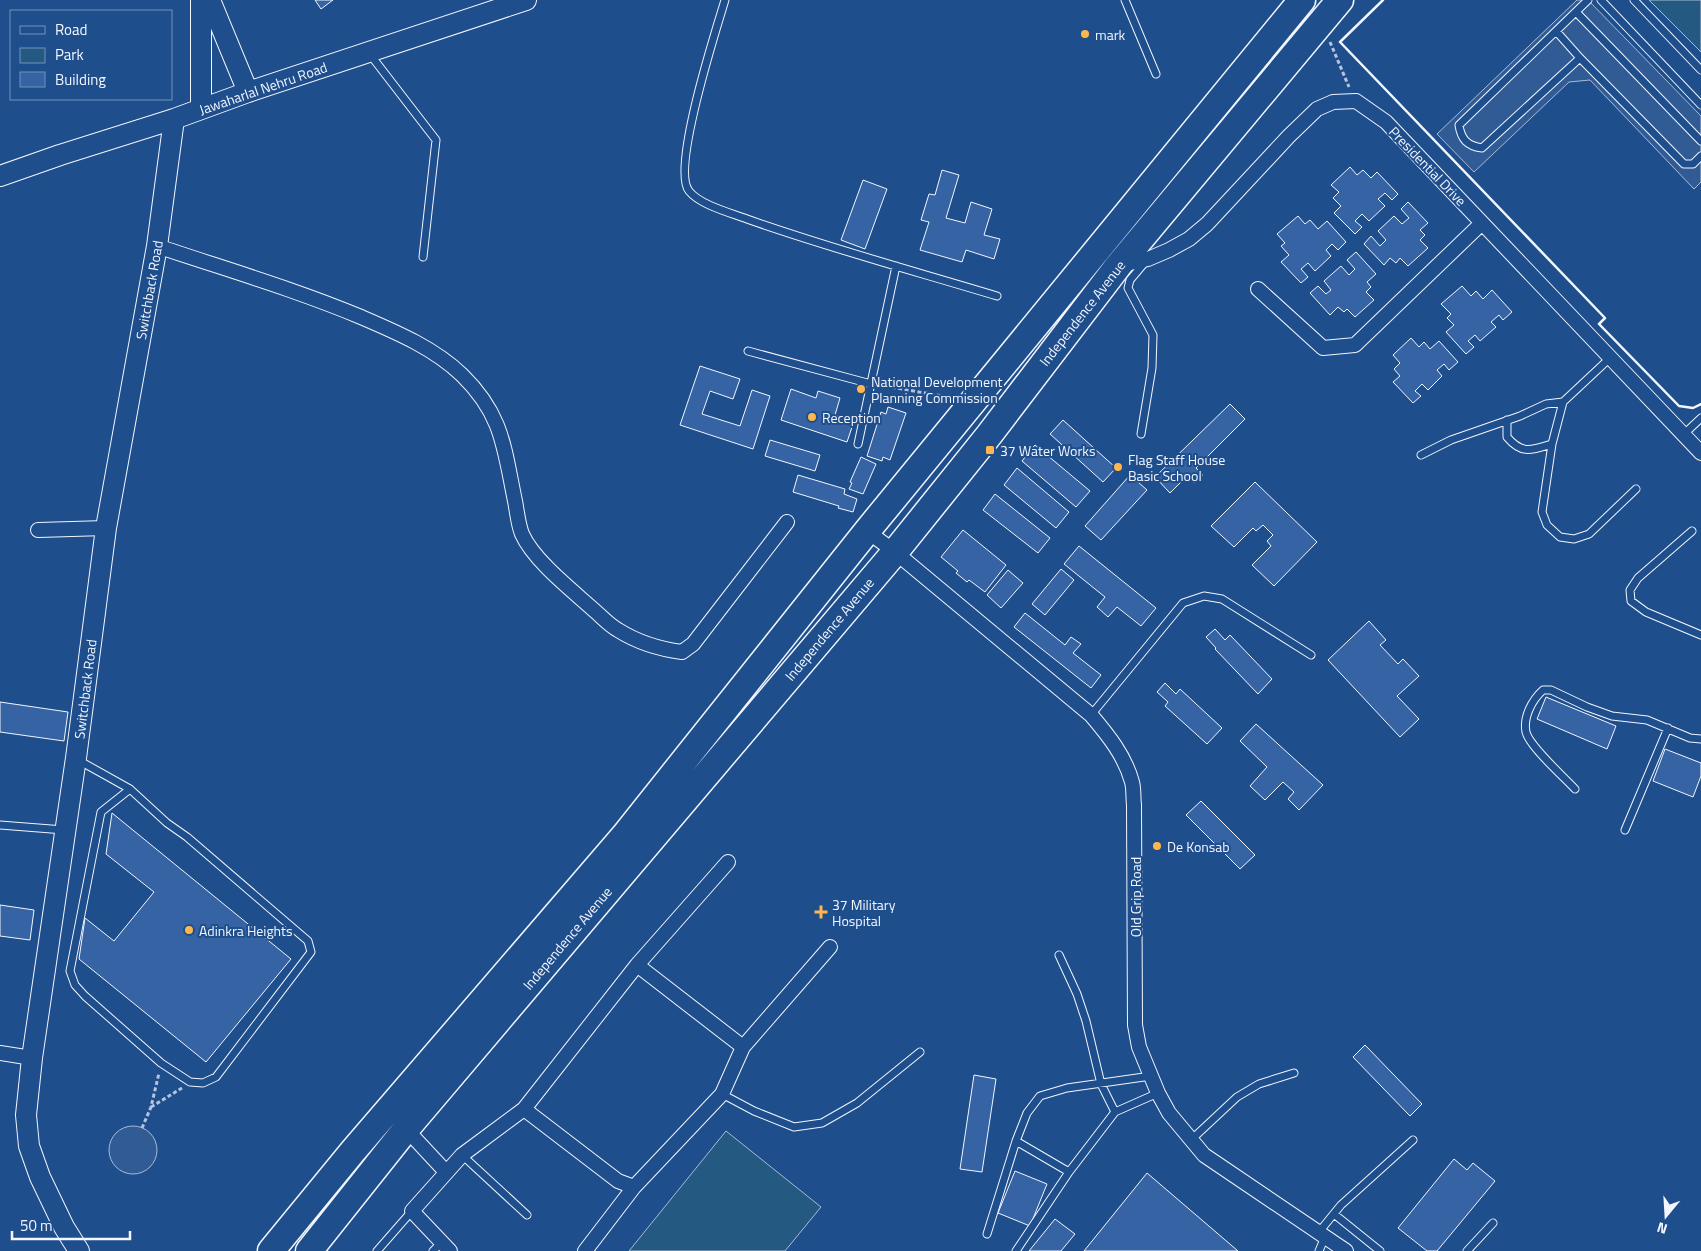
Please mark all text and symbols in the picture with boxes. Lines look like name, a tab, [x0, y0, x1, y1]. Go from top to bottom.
legend	[10, 10, 172, 100]
text: Road	[55, 18, 87, 41]
place label: mark	[1095, 24, 1126, 45]
marker: mark	[1079, 28, 1091, 40]
text: Park	[55, 43, 84, 66]
street label: Jawaharlal Nehru Road	[196, 56, 330, 120]
text: Building	[55, 68, 106, 91]
street label: Presidential Drive	[1384, 121, 1472, 211]
street label: Switchback Road	[130, 239, 168, 341]
street label: Independence Avenue	[1034, 256, 1130, 370]
place label: National Development Planning Commission	[871, 371, 1003, 408]
marker: National Development Planning Commission	[855, 383, 867, 395]
place label: Reception	[822, 407, 881, 428]
marker: Reception	[806, 411, 818, 423]
place label: 37 Water Works	[1000, 440, 1095, 461]
marker: 37 Water Works	[984, 444, 996, 456]
place label: Flag Staff House Basic School	[1128, 449, 1225, 486]
marker: Flag Staff House Basic School	[1112, 461, 1124, 473]
street label: Independence Avenue	[779, 573, 879, 685]
street label: Switchback Road	[68, 638, 102, 740]
place label: De Konsab	[1167, 836, 1230, 857]
marker: De Konsab	[1151, 840, 1163, 852]
street label: Old Grip Road	[1125, 857, 1146, 937]
street label: Independence Avenue	[517, 882, 617, 994]
place label: 37 Military Hospital	[832, 894, 896, 931]
marker: 37 Military Hospital	[814, 905, 828, 919]
place label: Adinkra Heights	[199, 920, 293, 941]
marker: Adinkra Heights	[183, 924, 195, 936]
north arrow	[1641, 1191, 1691, 1241]
scale bar	[12, 1208, 130, 1240]
text: 50 m	[20, 1214, 53, 1237]
text: N	[1654, 1217, 1670, 1240]

